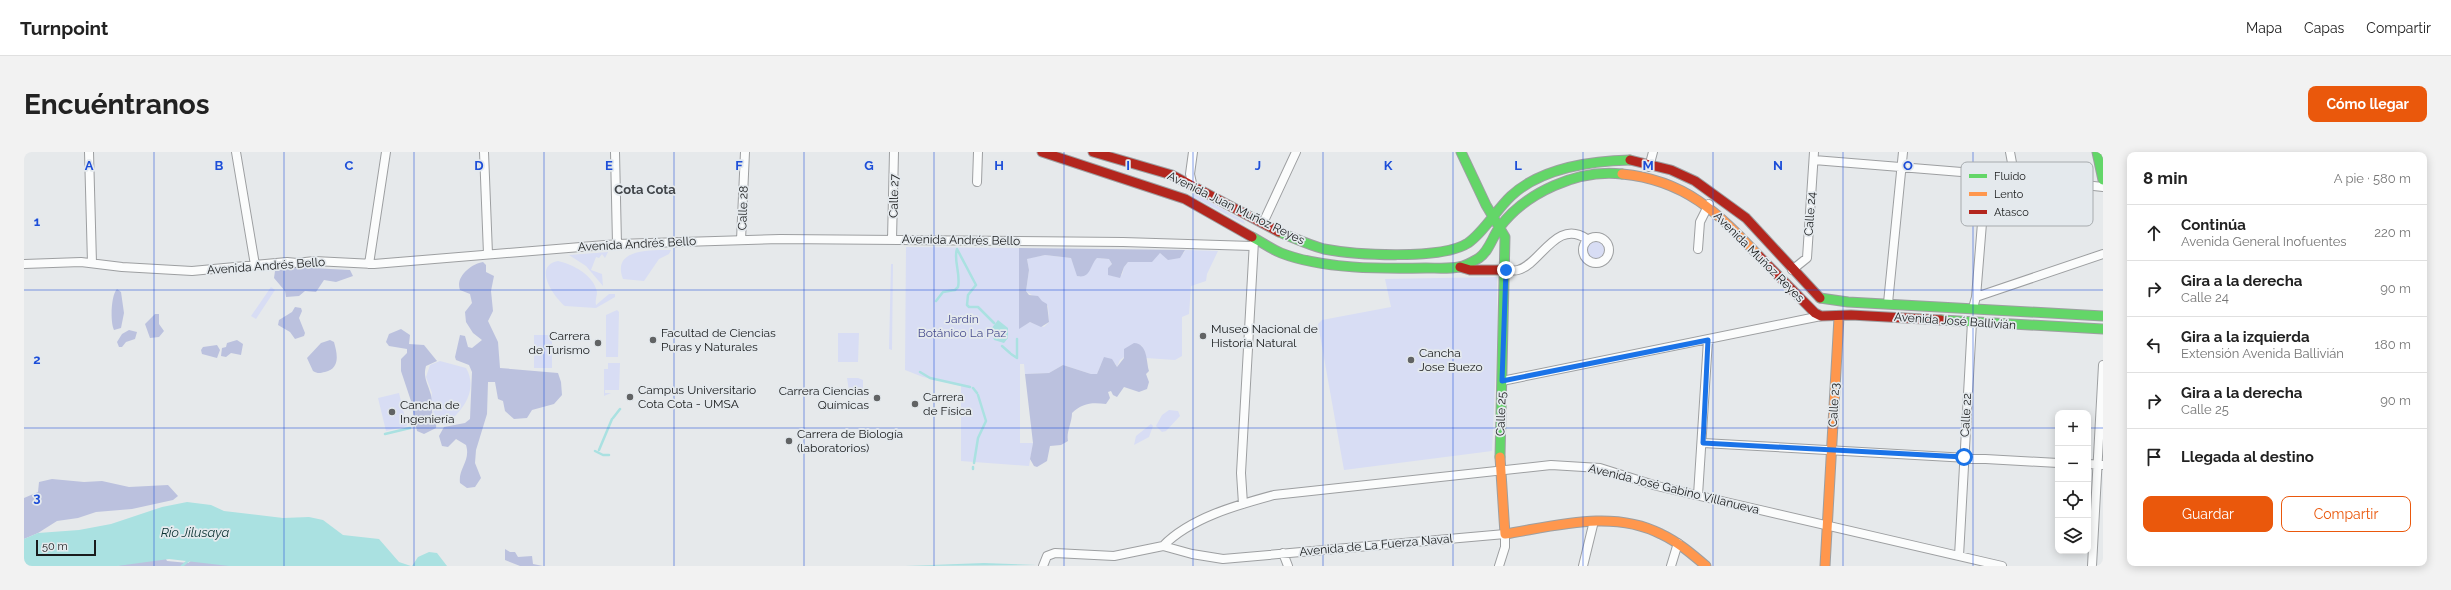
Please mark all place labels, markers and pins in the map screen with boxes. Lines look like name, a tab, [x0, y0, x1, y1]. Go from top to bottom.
place label: Museo Nacional de Historia Natural	[1211, 322, 1318, 350]
place label: Facultad de Ciencias Puras y Naturales	[661, 326, 776, 354]
place label: Carrera de Turismo	[529, 329, 590, 357]
marker: Museo Nacional de Historia Natural	[1198, 331, 1208, 341]
marker: Facultad de Ciencias Puras y Naturales	[648, 335, 658, 345]
marker: Carrera de Turismo	[593, 338, 603, 348]
place label: Cancha Jose Buezo	[1419, 346, 1483, 374]
marker: Cancha Jose Buezo	[1406, 355, 1416, 365]
place label: Campus Universitario Cota Cota - UMSA	[638, 383, 756, 411]
place label: Carrera Ciencias Químicas	[779, 384, 869, 412]
place label: Carrera de Física	[923, 390, 972, 418]
marker: Campus Universitario Cota Cota - UMSA	[625, 392, 635, 402]
marker: Carrera Ciencias Químicas	[872, 393, 882, 403]
place label: Cancha de Ingeniería	[400, 398, 459, 426]
marker: Carrera de Física	[910, 399, 920, 409]
marker: Cancha de Ingeniería	[387, 407, 397, 417]
place label: Carrera de Biología (laboratorios)	[797, 427, 903, 455]
marker: Carrera de Biología (laboratorios)	[784, 436, 794, 446]

